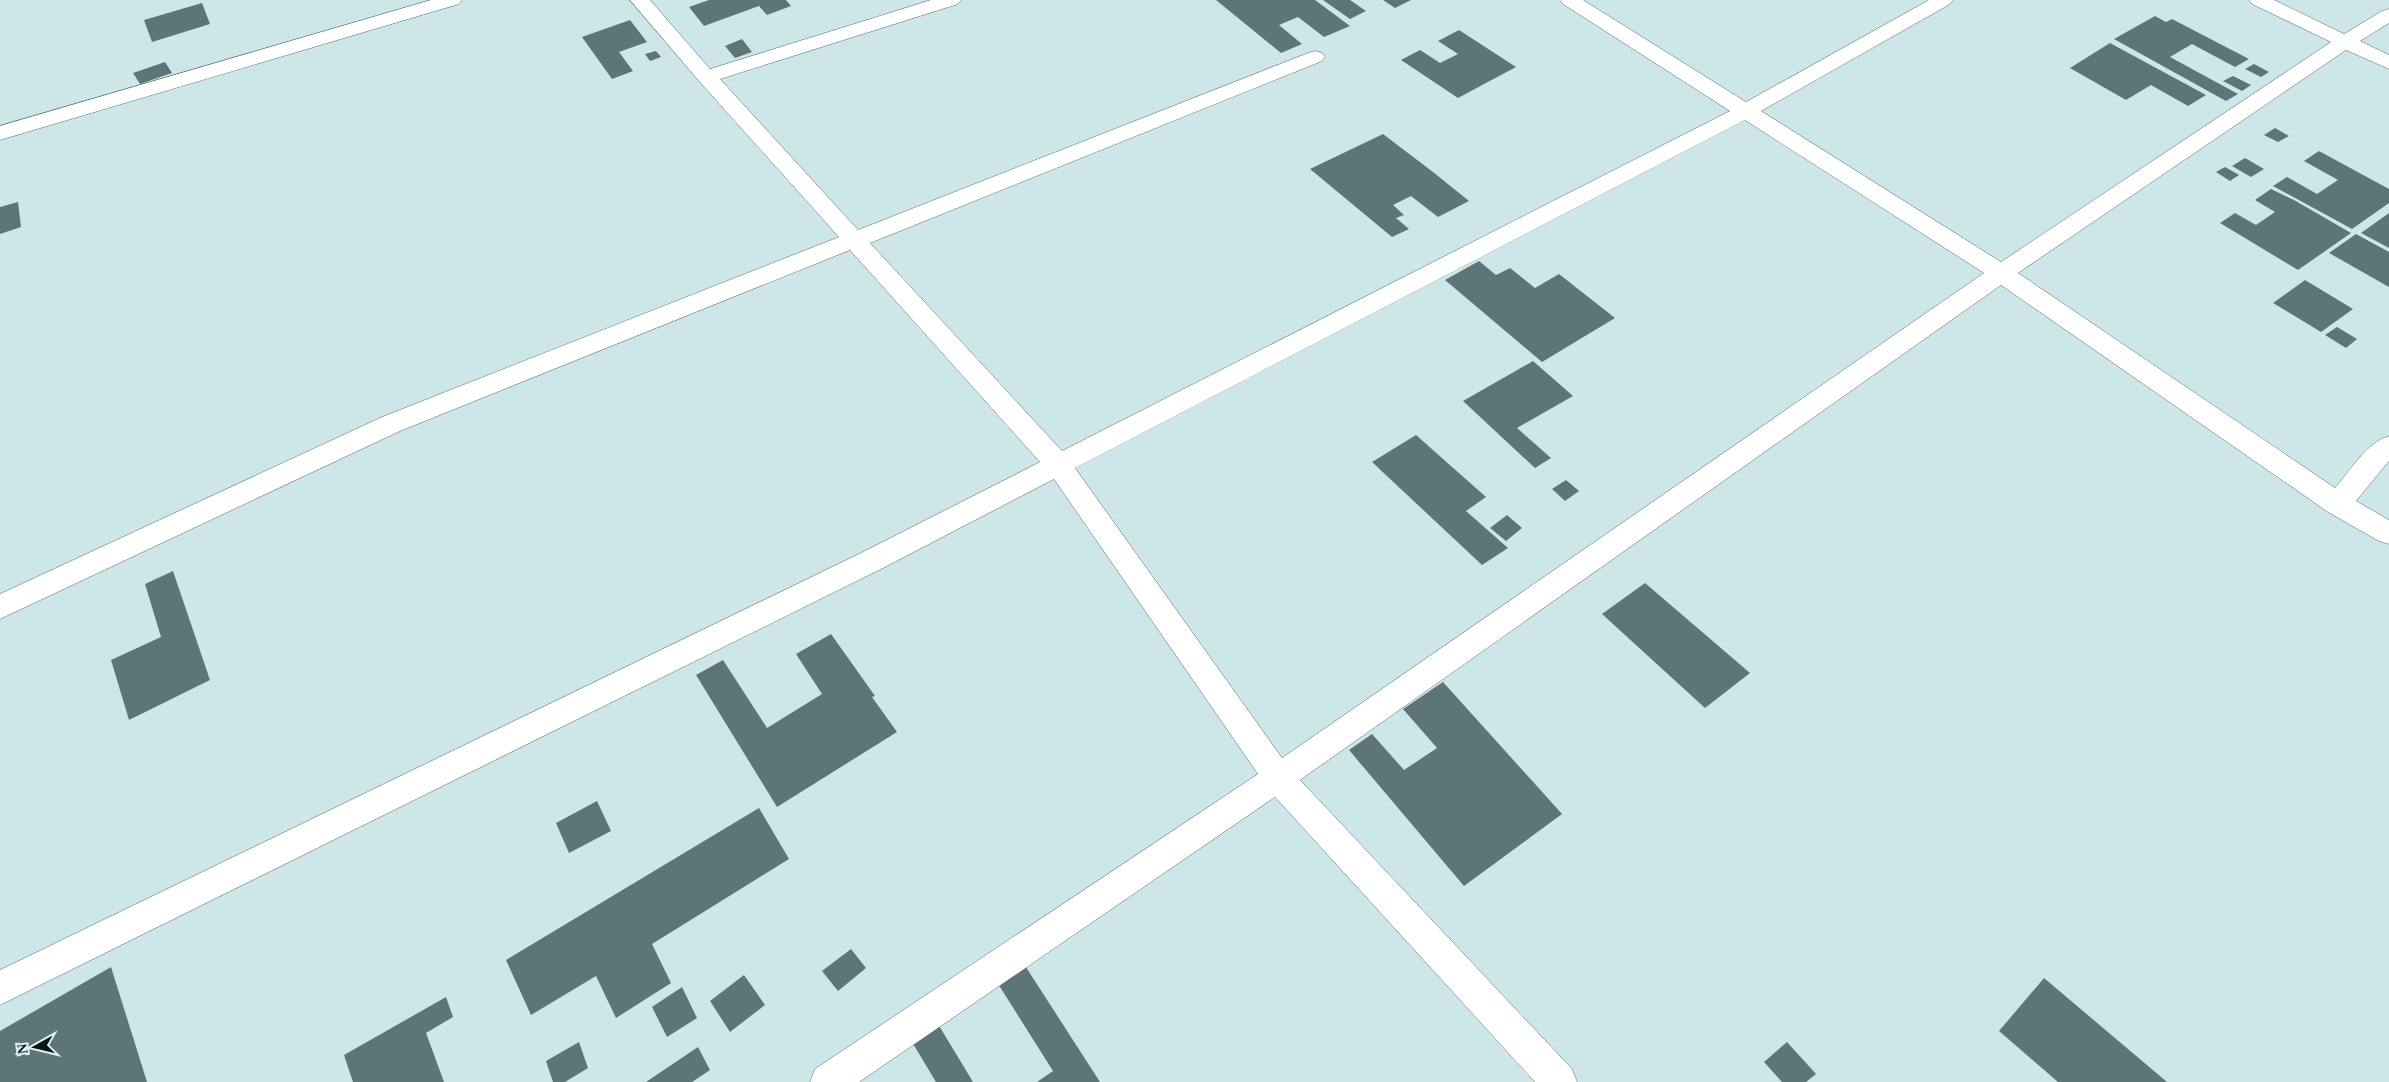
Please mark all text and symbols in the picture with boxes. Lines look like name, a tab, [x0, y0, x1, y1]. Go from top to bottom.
north arrow	[10, 1022, 60, 1072]
text: N	[14, 1043, 31, 1055]

